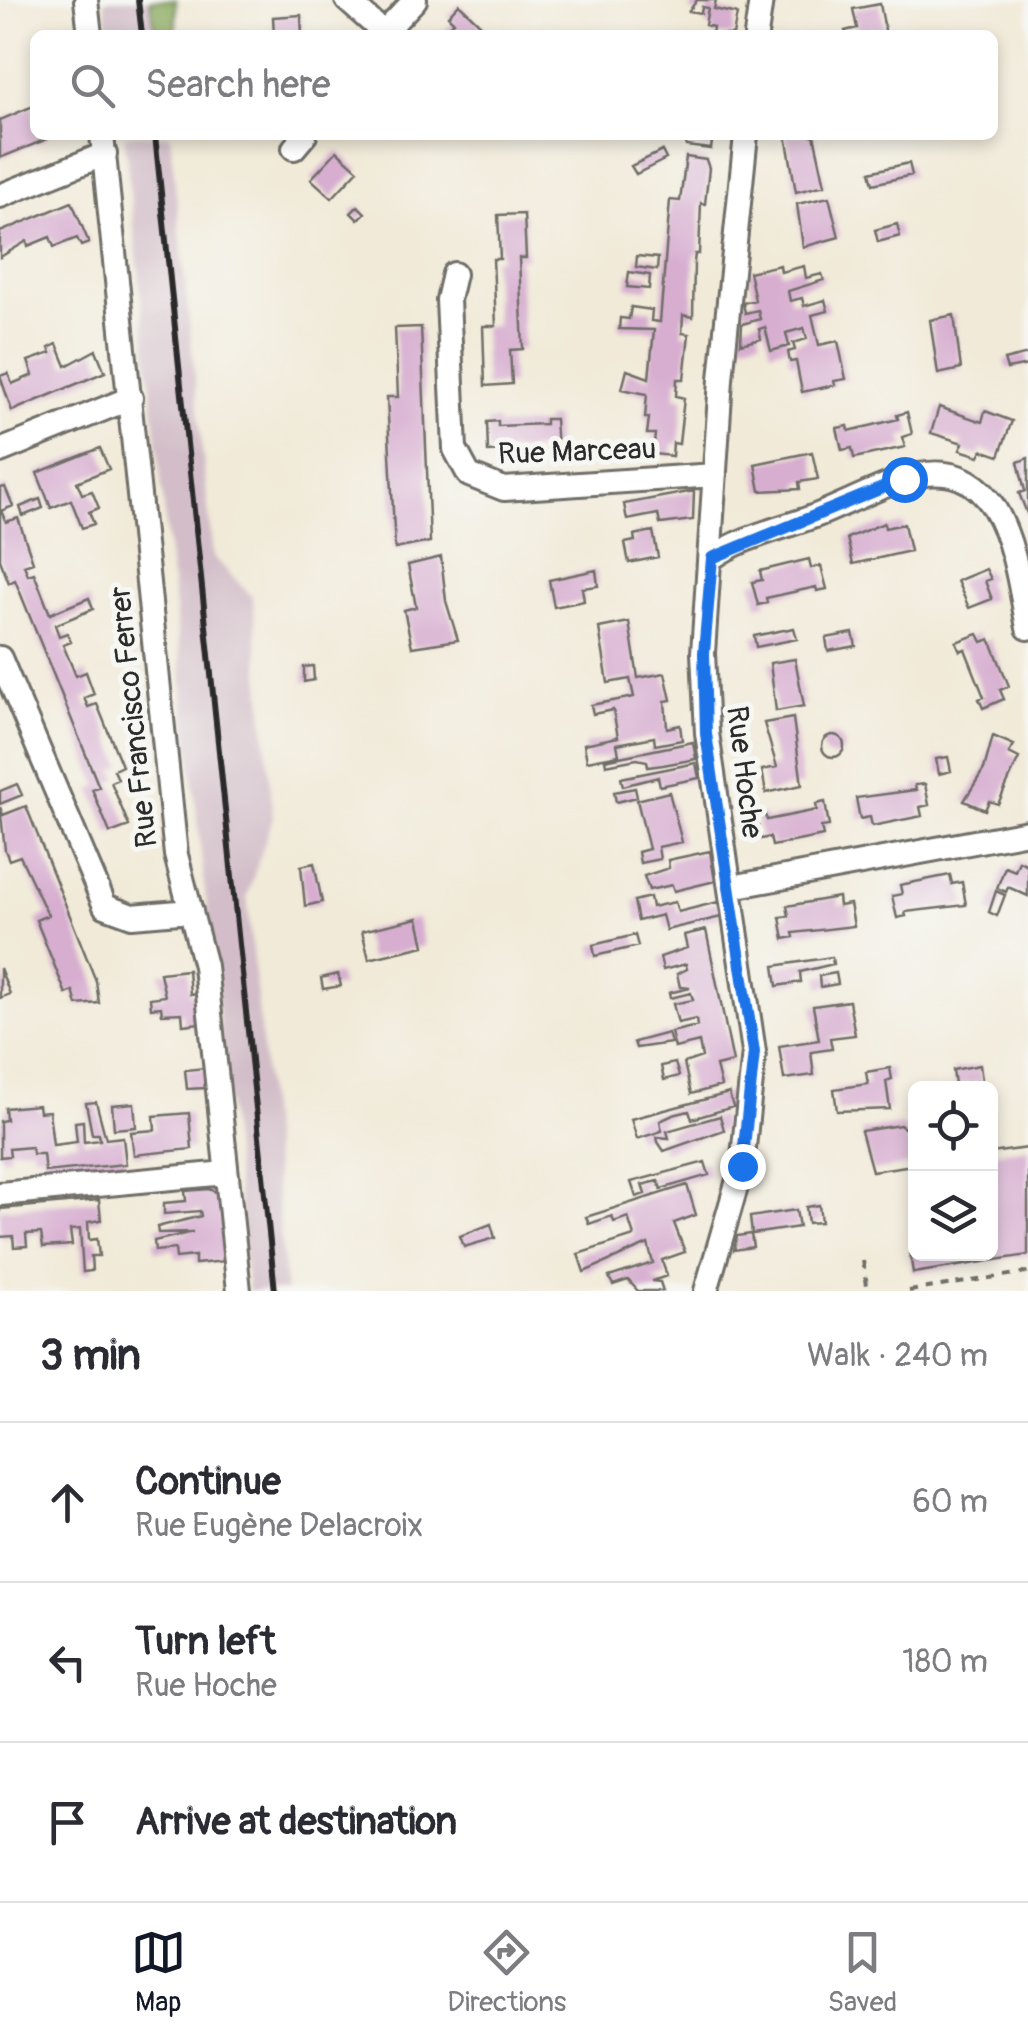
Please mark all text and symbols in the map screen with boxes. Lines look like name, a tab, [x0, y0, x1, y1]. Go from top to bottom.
search box	[30, 30, 998, 140]
icon: search	[65, 58, 120, 113]
text: Search here	[145, 61, 331, 109]
street label: Rue Marceau	[497, 430, 657, 473]
route start	[882, 457, 928, 503]
street label: Rue Francisco Ferrer	[101, 584, 166, 850]
street label: Rue Hoche	[718, 704, 771, 841]
map controls	[908, 1081, 998, 1261]
button: locate	[908, 1081, 998, 1171]
route end	[720, 1144, 766, 1190]
button: layers	[908, 1171, 998, 1261]
text: 3 min	[40, 1330, 141, 1382]
text: Walk · 240 m	[807, 1336, 988, 1376]
text: Continue	[135, 1458, 281, 1506]
icon: ahead	[40, 1475, 95, 1530]
text: 60 m	[912, 1482, 988, 1522]
text: Rue Eugène Delacroix	[135, 1506, 423, 1546]
text: Turn left	[135, 1618, 276, 1666]
icon: left	[40, 1635, 95, 1690]
text: 180 m	[902, 1642, 988, 1682]
text: Rue Hoche	[135, 1666, 277, 1706]
icon: arrive	[40, 1795, 95, 1850]
text: Arrive at destination	[135, 1798, 457, 1846]
tab: Map	[131, 1925, 186, 2020]
tab: Directions	[447, 1925, 566, 2020]
tab: Saved	[828, 1925, 897, 2020]

